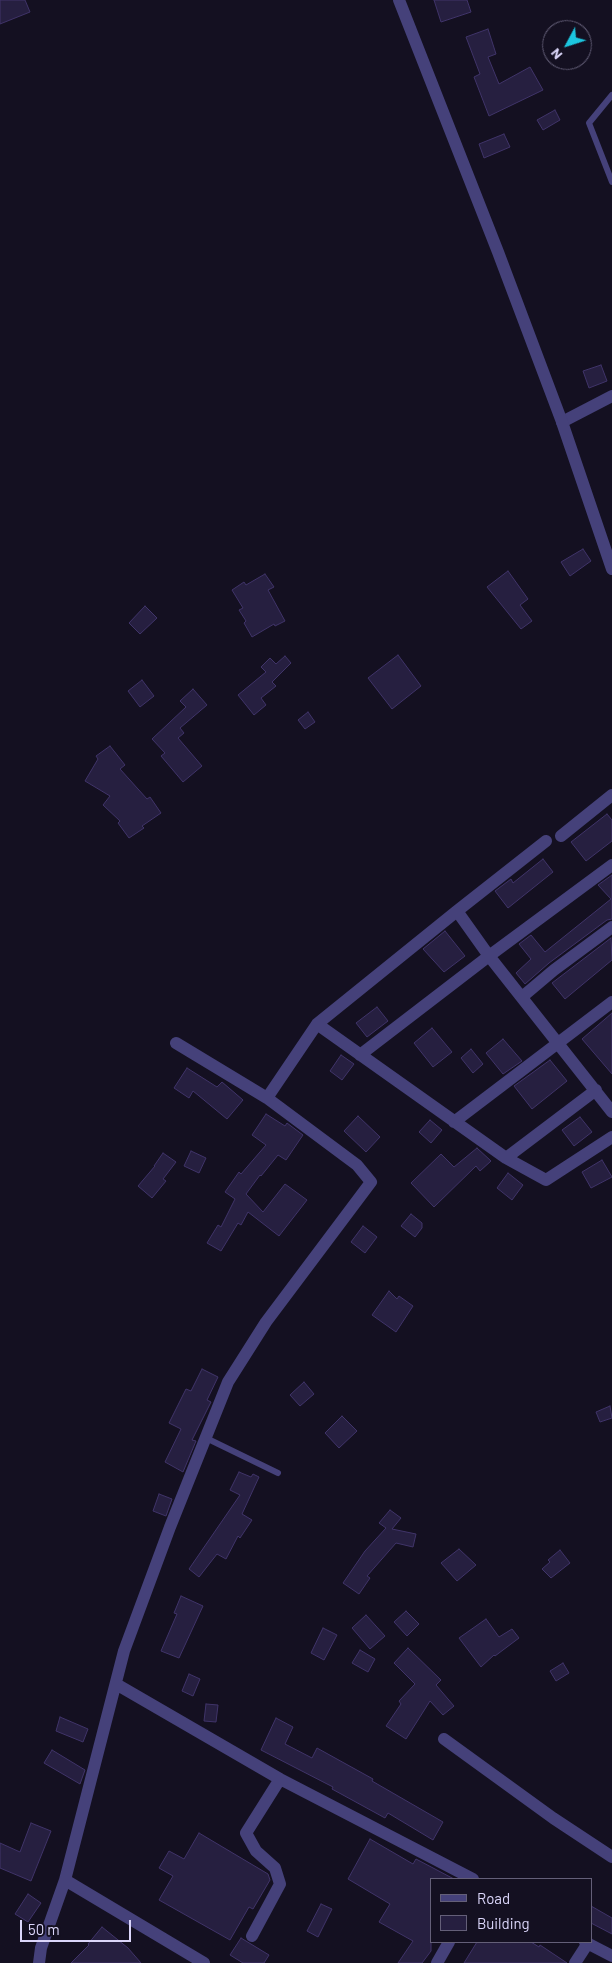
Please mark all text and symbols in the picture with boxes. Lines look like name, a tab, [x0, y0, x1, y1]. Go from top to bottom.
north arrow	[542, 20, 592, 70]
text: N	[546, 45, 565, 63]
legend	[430, 1878, 592, 1943]
text: Road	[477, 1889, 510, 1907]
scale bar	[22, 1910, 134, 1942]
text: Building	[477, 1914, 530, 1932]
text: 50 m	[28, 1920, 60, 1938]

